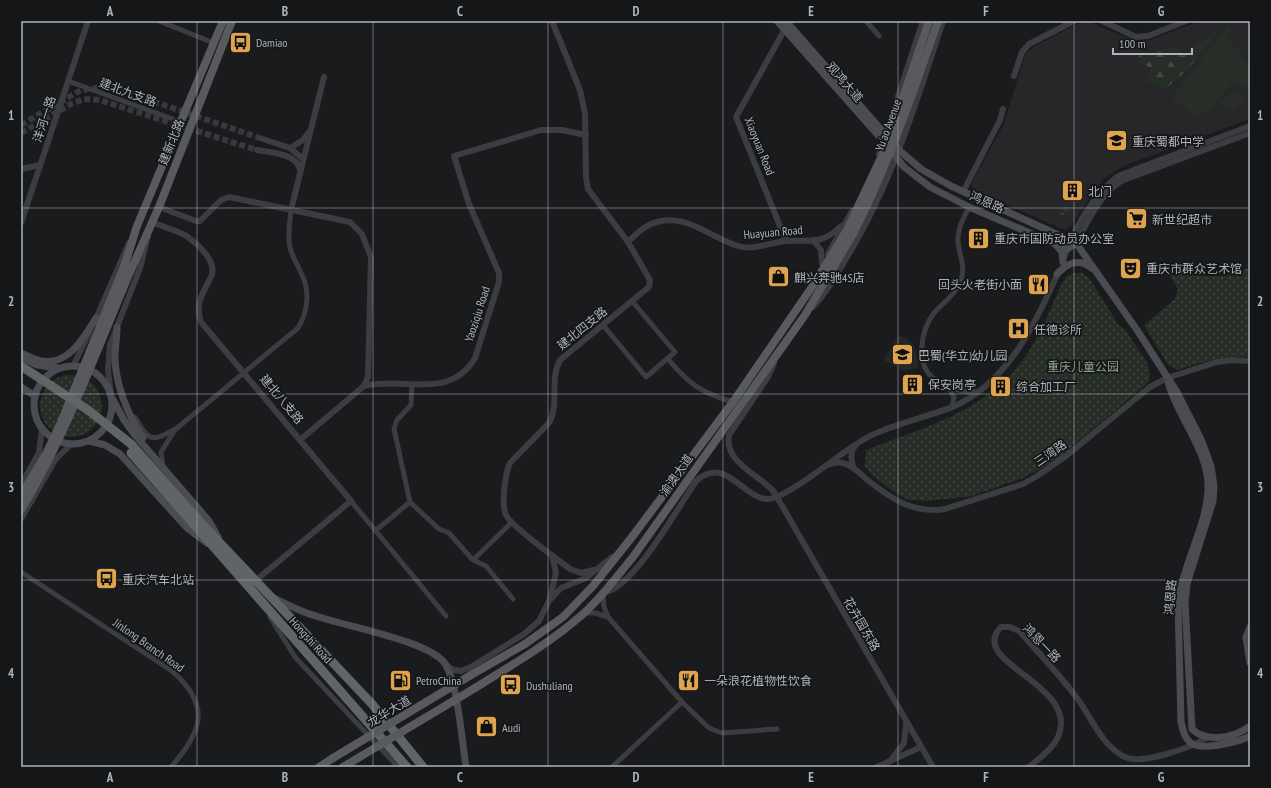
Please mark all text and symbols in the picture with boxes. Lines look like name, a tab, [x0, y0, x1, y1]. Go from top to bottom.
text: A	[106, 3, 114, 20]
text: B	[282, 3, 288, 20]
text: C	[457, 3, 463, 20]
text: D	[633, 3, 640, 20]
text: E	[808, 3, 814, 20]
text: F	[983, 3, 989, 20]
text: G	[1158, 3, 1165, 20]
bus stop icon: Damiao	[228, 29, 254, 55]
scale bar	[1113, 30, 1192, 56]
place label: Damiao	[256, 35, 288, 50]
text: 100 m	[1119, 36, 1146, 51]
street label: 观鸿大道	[824, 59, 866, 105]
street label: 建北九支路	[97, 75, 159, 109]
street label: 洋河一路	[29, 94, 59, 144]
street label: Yu'ao Avenue	[872, 97, 904, 153]
text: 1	[8, 107, 14, 124]
text: 1	[1257, 107, 1263, 124]
street label: Xiaoyuan Road	[742, 115, 778, 177]
street label: 建新北路	[155, 117, 187, 167]
school or university icon: 重庆蜀都中学	[1103, 128, 1129, 154]
place label: 重庆蜀都中学	[1132, 134, 1204, 149]
building icon: 北门	[1060, 178, 1086, 204]
place label: 北门	[1088, 184, 1112, 199]
street label: 鸿恩路	[967, 188, 1007, 216]
supermarket icon: 新世纪超市	[1124, 206, 1150, 232]
place label: 新世纪超市	[1152, 212, 1212, 227]
street label: Huayuan Road	[743, 222, 803, 242]
building icon: 重庆市国防动员办公室	[966, 225, 992, 251]
place label: 重庆市国防动员办公室	[994, 231, 1114, 246]
theatre icon: 重庆市群众艺术馆	[1118, 255, 1144, 281]
place label: 重庆市群众艺术馆	[1146, 261, 1242, 276]
shop icon: 麒兴奔驰4S店	[765, 264, 791, 290]
place label: 麒兴奔驰4S店	[794, 270, 865, 285]
restaurant icon: 回头火老街小面	[1025, 271, 1051, 297]
place label: 回头火老街小面	[938, 277, 1022, 292]
street label: Yaoziqiu Road	[461, 284, 493, 344]
text: 2	[8, 293, 14, 310]
text: 2	[1257, 293, 1263, 310]
street label: 建北四支路	[554, 303, 610, 353]
hospital icon: 任德诊所	[1005, 316, 1031, 342]
place label: 任德诊所	[1034, 322, 1082, 337]
school or university icon: 巴蜀(华立)幼儿园	[889, 342, 915, 368]
place label: 巴蜀(华立)幼儿园	[918, 348, 1008, 363]
park label: 重庆儿童公园	[1047, 359, 1119, 374]
street label: 建北八支路	[257, 371, 307, 427]
building icon: 保安岗亭	[900, 371, 926, 397]
building icon: 综合加工厂	[987, 373, 1013, 399]
place label: 保安岗亭	[928, 377, 976, 392]
place label: 综合加工厂	[1016, 379, 1076, 394]
street label: 三湾路	[1031, 437, 1069, 469]
street label: 渝澳大道	[656, 451, 696, 499]
text: 3	[8, 479, 14, 496]
text: 3	[1257, 479, 1263, 496]
bus stop icon: 重庆汽车北站	[94, 566, 120, 592]
place label: 重庆汽车北站	[122, 572, 194, 587]
street label: 鸿恩路	[1161, 578, 1179, 616]
street label: 花卉园东路	[841, 594, 883, 654]
street label: Jinlong Branch Road	[110, 614, 187, 675]
street label: Hongshi Road	[286, 614, 336, 666]
street label: 鸿恩一路	[1020, 621, 1064, 665]
text: 4	[8, 665, 15, 682]
text: 4	[1257, 665, 1264, 682]
fuel station icon: PetroChina	[388, 667, 414, 693]
restaurant icon: 一朵浪花植物性饮食	[676, 667, 702, 693]
bus stop icon: Dushuliang	[497, 672, 523, 698]
place label: PetroChina	[416, 673, 461, 688]
place label: 一朵浪花植物性饮食	[704, 673, 812, 688]
place label: Dushuliang	[526, 678, 573, 693]
street label: 龙华大道	[365, 692, 413, 730]
shop icon: Audi	[473, 714, 499, 740]
place label: Audi	[502, 720, 521, 735]
text: A	[106, 769, 114, 786]
text: B	[282, 769, 288, 786]
text: C	[457, 769, 463, 786]
text: D	[633, 769, 640, 786]
text: E	[808, 769, 814, 786]
text: F	[983, 769, 989, 786]
text: G	[1158, 769, 1165, 786]

